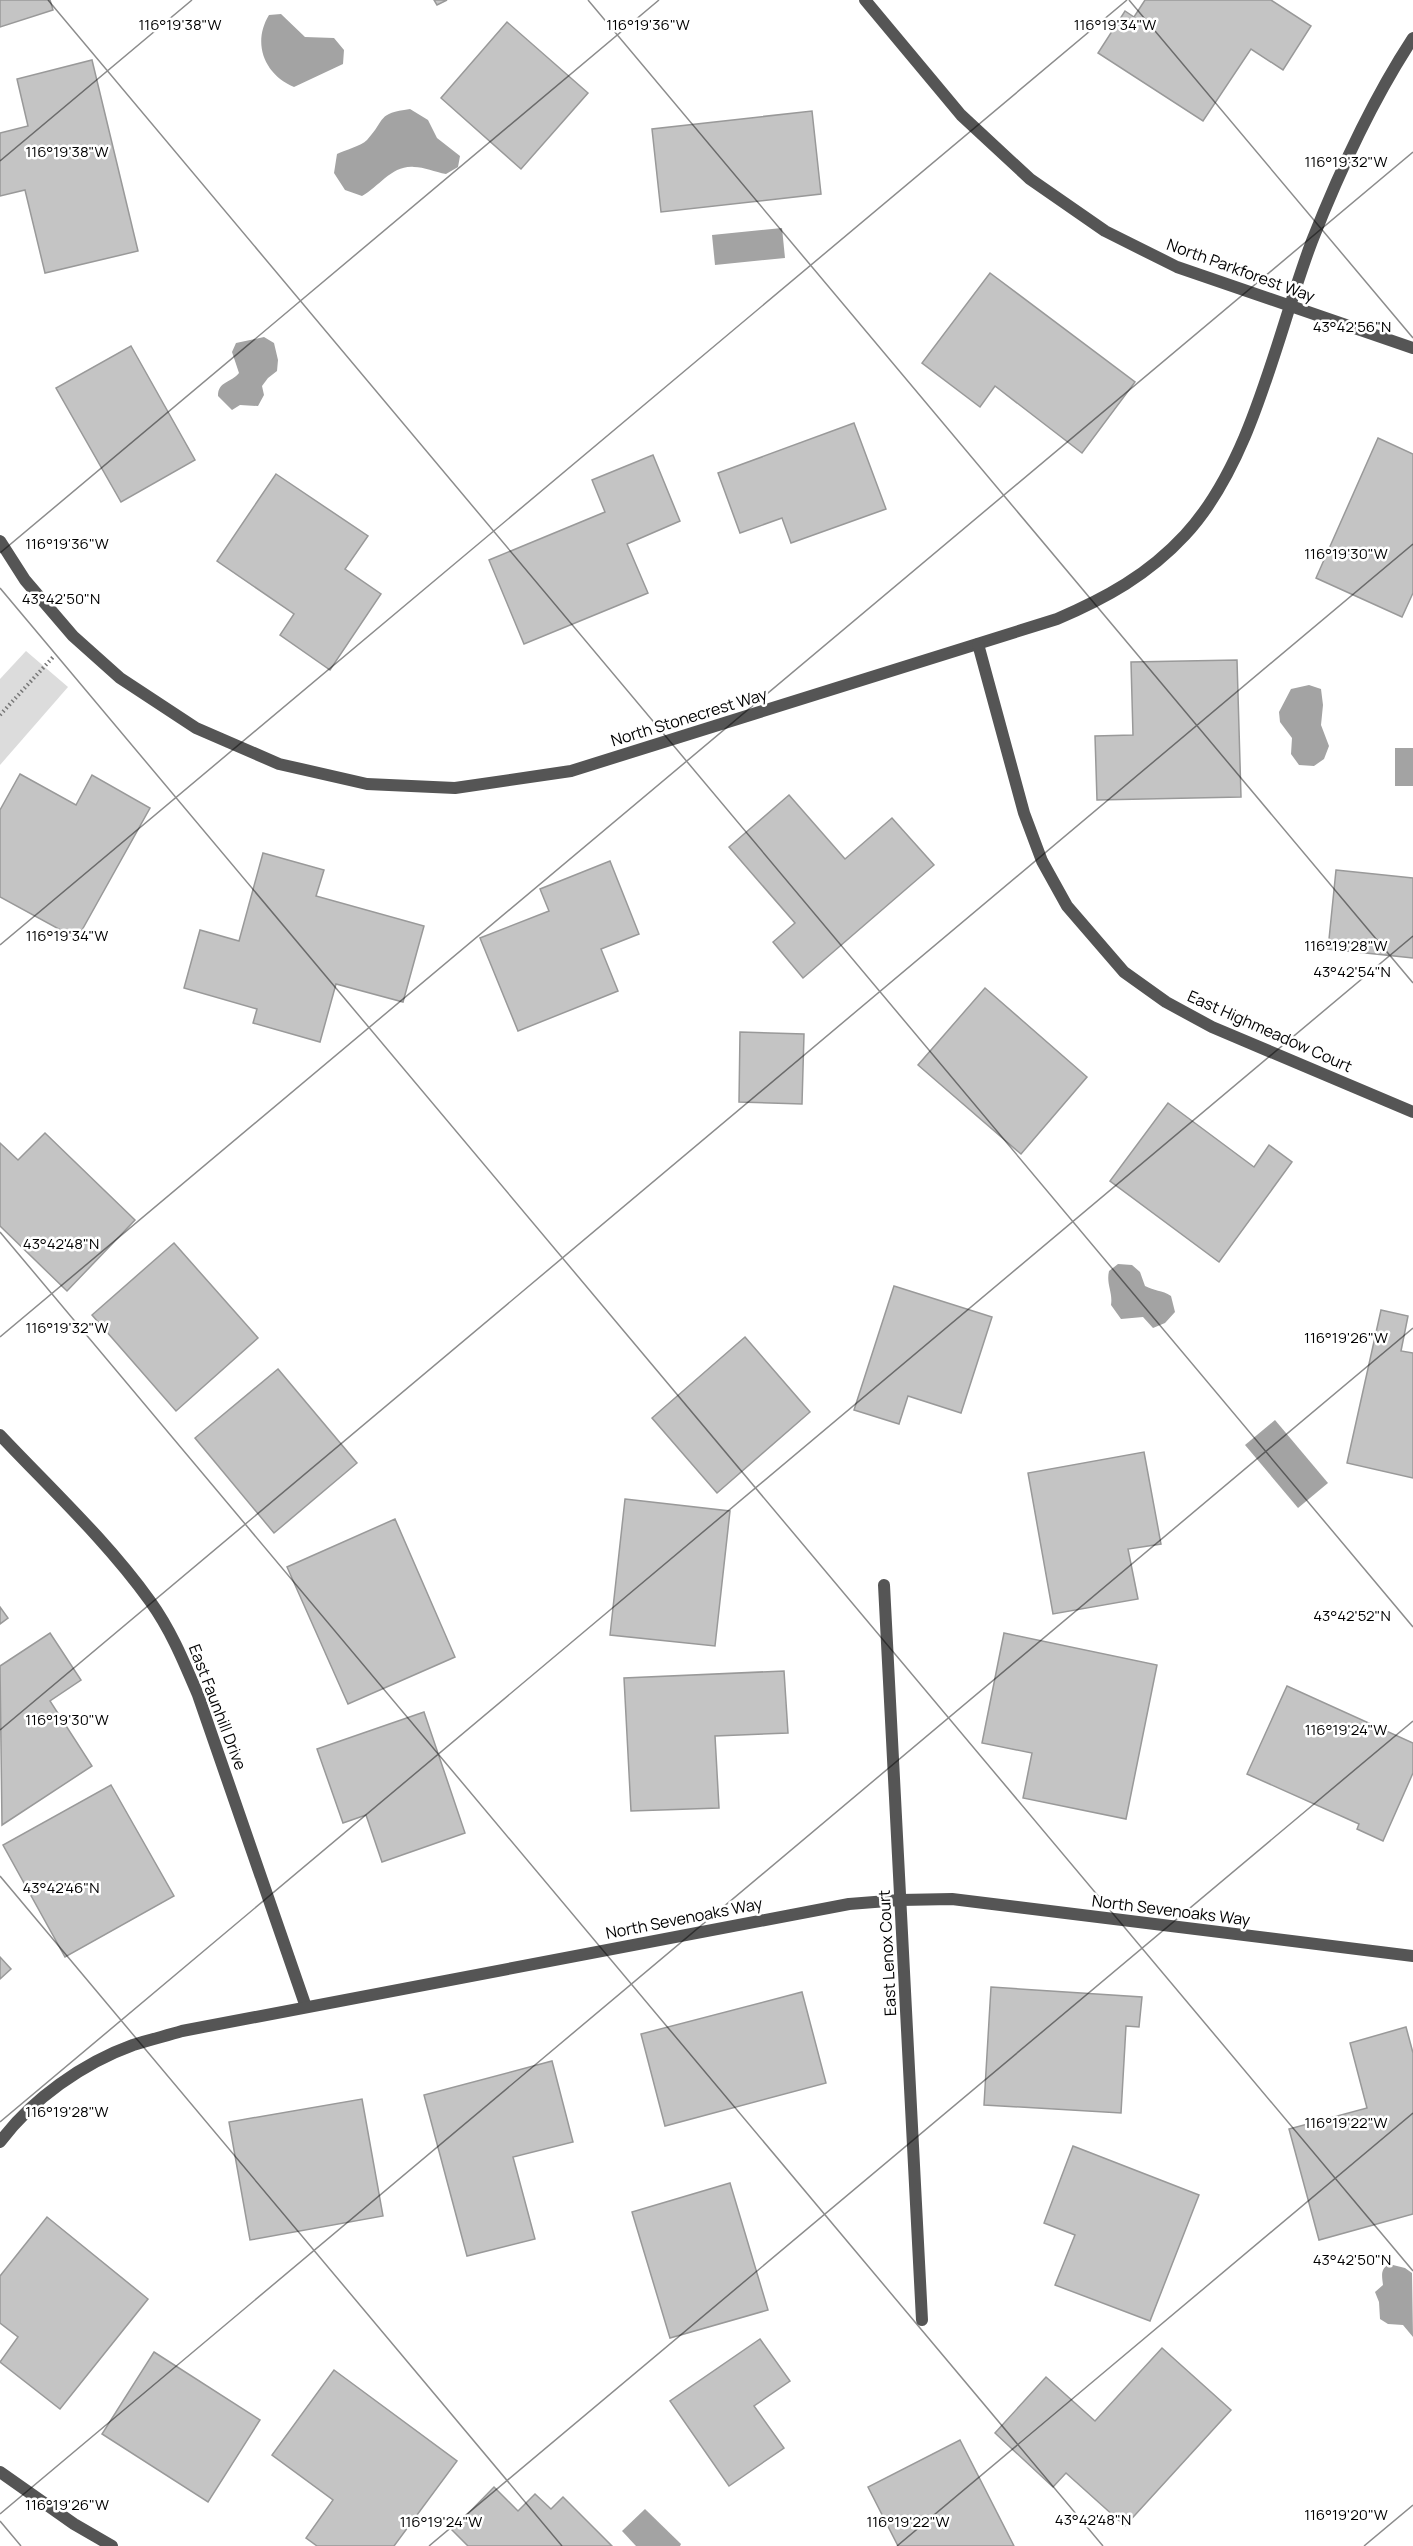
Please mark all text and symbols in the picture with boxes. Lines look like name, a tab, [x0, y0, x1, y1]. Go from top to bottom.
text: 116°19'38"W	[138, 14, 222, 35]
text: 116°19'36"W	[606, 14, 690, 35]
text: 116°19'34"W	[1074, 14, 1156, 35]
text: 116°19'38"W	[25, 141, 109, 162]
text: 116°19'32"W	[1305, 151, 1387, 172]
street label: North Parkforest Way	[1164, 233, 1319, 307]
text: 43°42'56"N	[1313, 316, 1391, 337]
text: 116°19'36"W	[25, 533, 109, 554]
text: 116°19'30"W	[1304, 543, 1388, 564]
text: 43°42'50"N	[22, 588, 100, 609]
street label: North Stonecrest Way	[608, 683, 770, 751]
text: 116°19'34"W	[26, 925, 108, 946]
text: 116°19'28"W	[1304, 935, 1388, 956]
text: 43°42'54"N	[1313, 961, 1391, 982]
street label: East Highmeadow Court	[1184, 985, 1356, 1077]
text: 43°42'48"N	[23, 1233, 99, 1254]
text: 116°19'32"W	[26, 1317, 108, 1338]
text: 116°19'26"W	[1304, 1327, 1388, 1348]
text: 43°42'52"N	[1313, 1605, 1391, 1626]
street label: East Faunhill Drive	[184, 1641, 252, 1773]
text: 116°19'30"W	[25, 1709, 109, 1730]
text: 116°19'24"W	[1305, 1719, 1387, 1740]
text: 43°42'46"N	[23, 1877, 99, 1898]
street label: East Lenox Court	[873, 1889, 901, 2017]
street label: North Sevenoaks Way	[1091, 1889, 1252, 1931]
street label: North Sevenoaks Way	[604, 1892, 765, 1944]
text: 116°19'28"W	[25, 2101, 109, 2122]
text: 116°19'22"W	[1304, 2112, 1388, 2133]
text: 43°42'50"N	[1313, 2249, 1391, 2270]
text: 116°19'26"W	[25, 2494, 109, 2515]
text: 116°19'20"W	[1304, 2504, 1388, 2525]
text: 43°42'48"N	[1055, 2509, 1131, 2530]
text: 116°19'24"W	[400, 2511, 482, 2532]
text: 116°19'22"W	[866, 2511, 950, 2532]

